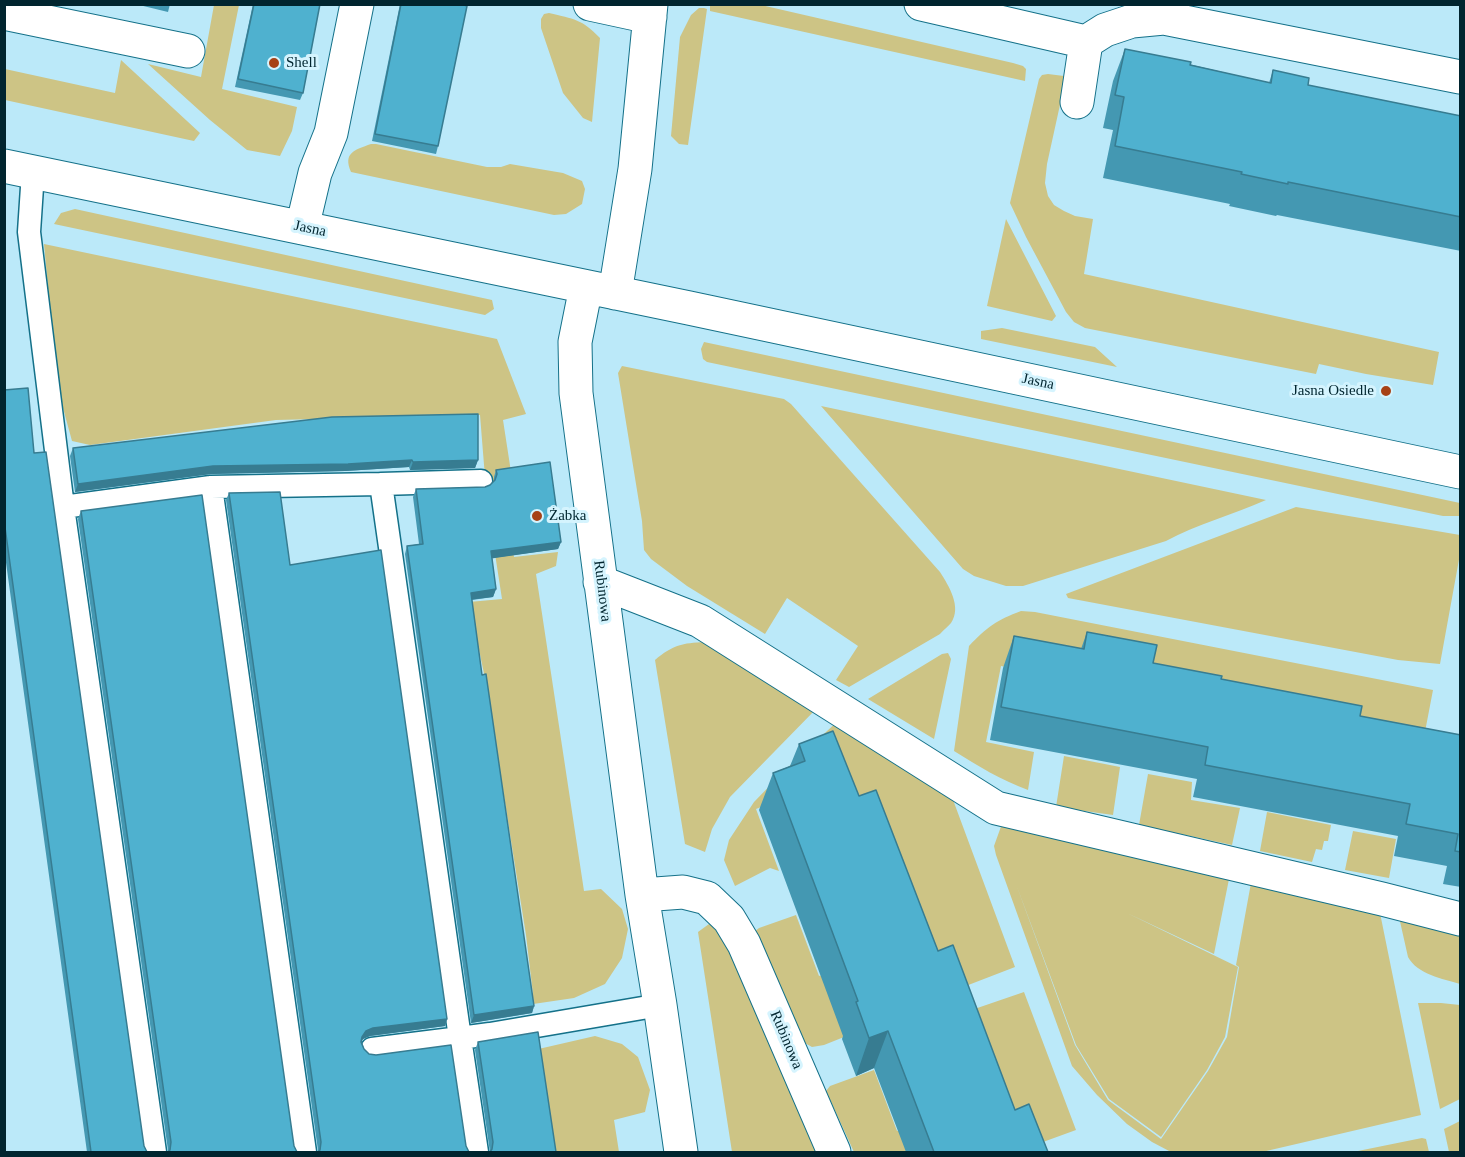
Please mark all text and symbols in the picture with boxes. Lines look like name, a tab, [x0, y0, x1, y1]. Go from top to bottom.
place label: Shell	[286, 54, 317, 72]
marker: Shell	[267, 56, 281, 70]
street label: Jasna	[292, 217, 328, 241]
street label: Jasna	[1020, 370, 1056, 394]
place label: Jasna Osiedle	[1292, 382, 1374, 400]
marker: Jasna Osiedle	[1379, 384, 1393, 398]
place label: Żabka	[549, 507, 586, 525]
marker: Żabka	[530, 509, 544, 523]
street label: Rubinowa	[589, 559, 615, 623]
street label: Rubinowa	[766, 1008, 806, 1072]

